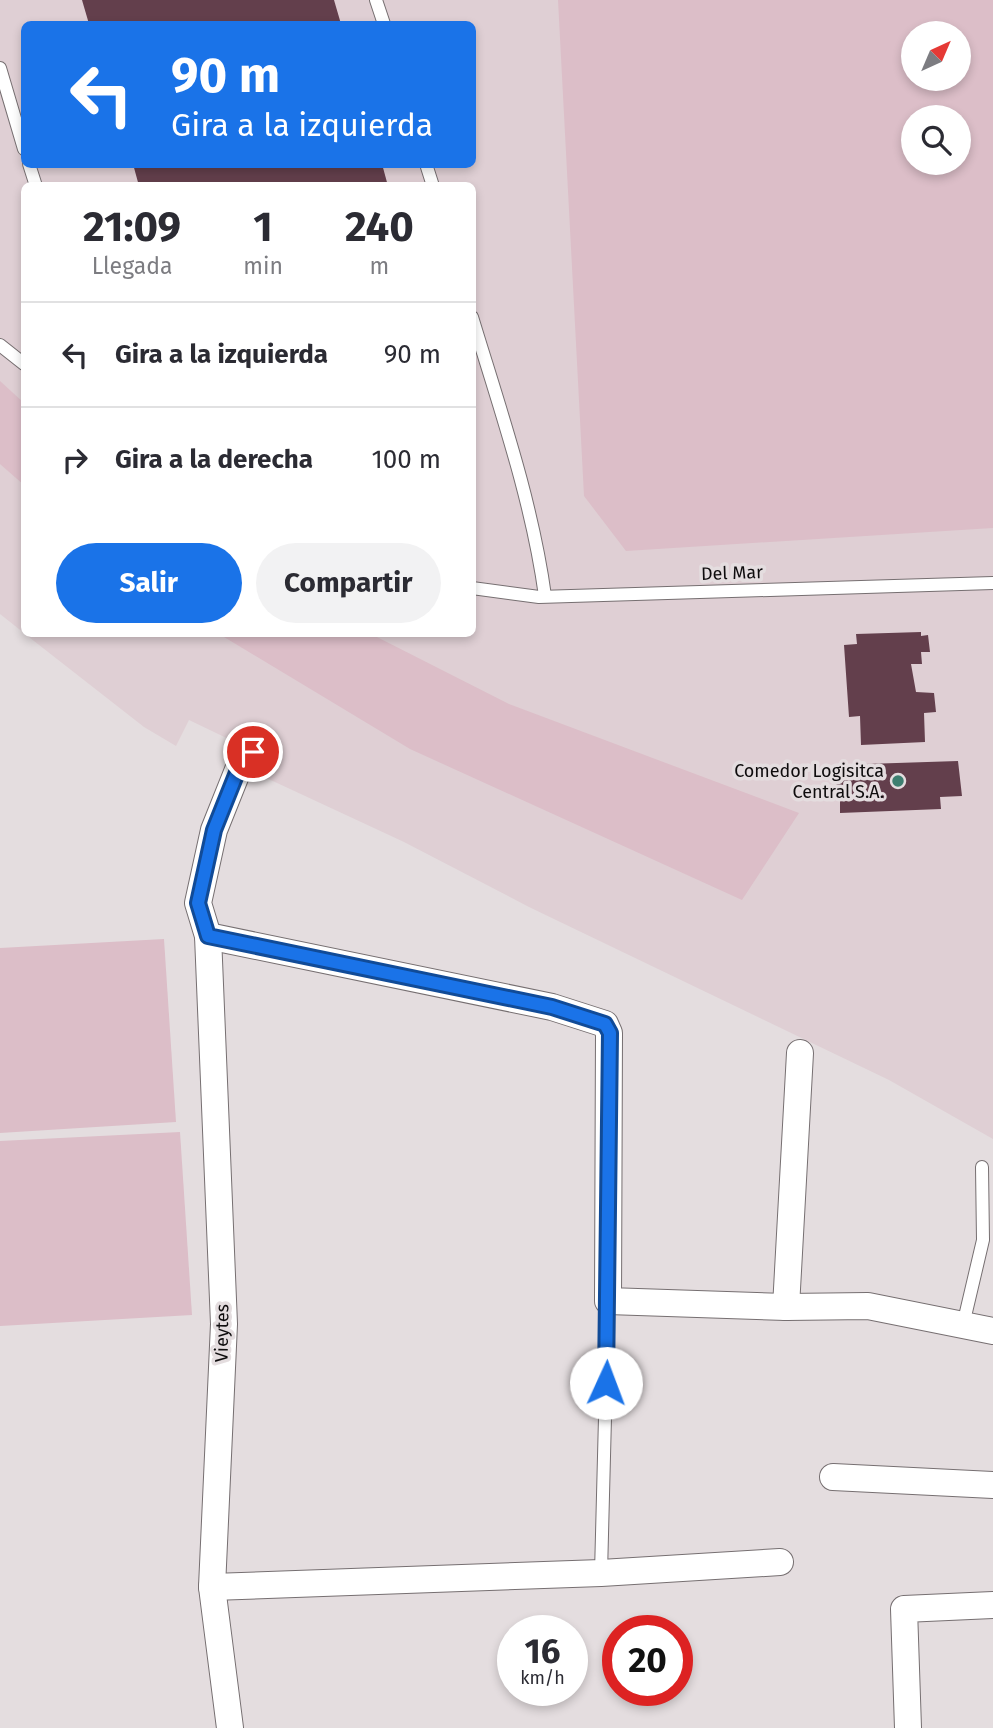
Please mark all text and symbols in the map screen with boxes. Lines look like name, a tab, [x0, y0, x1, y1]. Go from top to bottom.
north arrow	[901, 21, 971, 91]
map controls	[901, 21, 971, 175]
text: 90 m	[171, 46, 280, 105]
icon: left	[56, 49, 147, 140]
button: search	[901, 105, 971, 175]
text: Gira a la izquierda	[171, 106, 433, 144]
text: 21:09	[83, 202, 181, 252]
text: 1	[253, 202, 273, 252]
text: 240	[345, 202, 414, 252]
text: Llegada	[92, 252, 172, 280]
text: min	[243, 252, 283, 280]
text: m	[370, 252, 389, 280]
icon: left	[56, 336, 94, 374]
text: Gira a la izquierda	[115, 339, 328, 370]
text: 90 m	[384, 339, 441, 370]
icon: right	[56, 441, 94, 479]
text: Gira a la derecha	[115, 444, 313, 475]
text: 100 m	[372, 444, 441, 475]
button: Salir	[56, 543, 242, 623]
button: Compartir	[256, 543, 441, 623]
street label: Del Mar	[701, 561, 764, 585]
pin	[223, 722, 283, 782]
icon: arrive	[234, 733, 272, 771]
place label: Comedor Logisitca Central S.A.	[734, 760, 884, 803]
marker: Comedor Logisitca Central S.A.	[890, 773, 906, 789]
street label: Vieytes	[210, 1304, 234, 1362]
position arrow	[569, 1346, 643, 1420]
speed limit sign: 20	[602, 1615, 693, 1706]
text: 16	[525, 1630, 560, 1672]
text: km/h	[520, 1667, 565, 1689]

